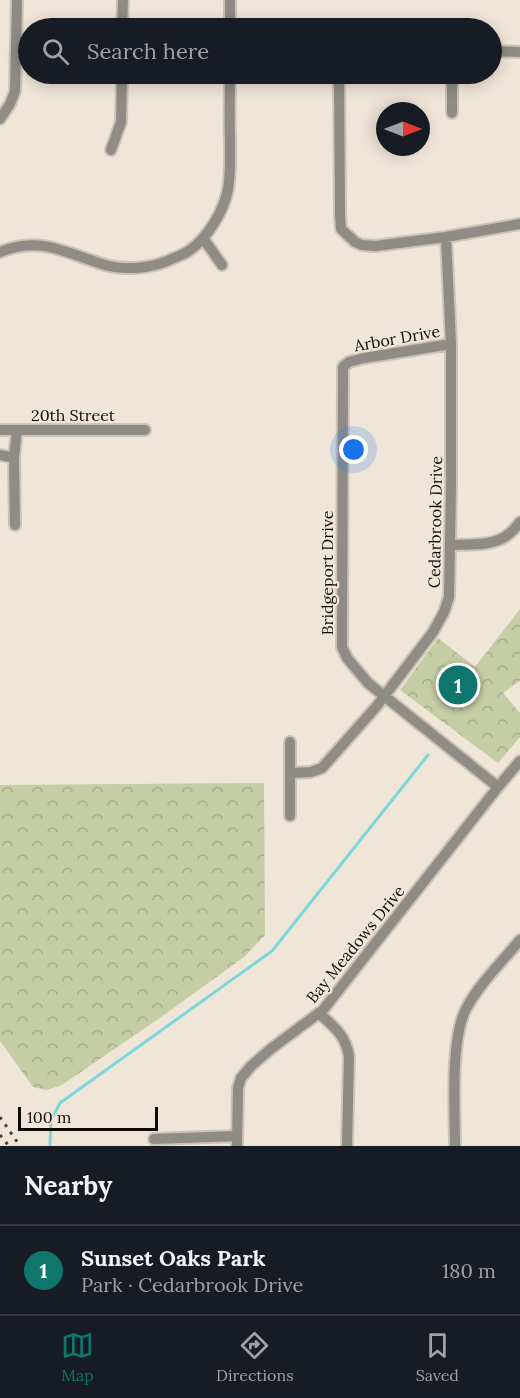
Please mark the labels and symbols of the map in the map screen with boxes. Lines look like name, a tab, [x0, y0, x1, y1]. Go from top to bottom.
north arrow	[376, 102, 430, 156]
street label: Arbor Drive	[352, 321, 442, 356]
street label: 20th Street	[31, 405, 116, 425]
your location	[339, 435, 368, 464]
street label: Cedarbrook Drive	[424, 455, 446, 588]
street label: Bridgeport Drive	[317, 510, 337, 635]
pin: 1	[438, 662, 478, 708]
street label: Bay Meadows Drive	[301, 881, 409, 1007]
scale bar	[18, 1104, 158, 1132]

